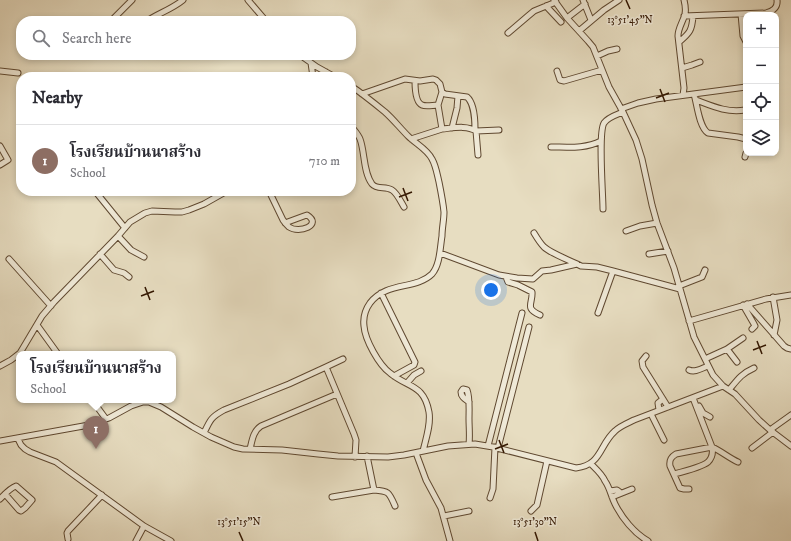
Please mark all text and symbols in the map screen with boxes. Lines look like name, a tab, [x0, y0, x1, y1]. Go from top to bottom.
map controls	[743, 12, 779, 156]
button: +	[743, 12, 779, 48]
text: 13°51'45"N	[607, 14, 653, 26]
search box	[16, 16, 356, 60]
icon: search	[30, 27, 52, 49]
text: Search here	[62, 29, 131, 48]
button: −	[743, 48, 779, 84]
button: locate	[743, 84, 779, 120]
text: Nearby	[32, 87, 82, 109]
button: layers	[743, 120, 779, 156]
text: โรงเรียนบ้านนาสร้าง	[70, 143, 201, 162]
text: 1	[43, 153, 47, 169]
text: 710 m	[309, 153, 340, 169]
text: School	[70, 165, 106, 181]
your location	[481, 280, 501, 300]
popup	[16, 351, 176, 403]
text: โรงเรียนบ้านนาสร้าง	[30, 359, 162, 378]
text: School	[30, 381, 66, 397]
pin: 1	[83, 416, 109, 449]
text: 13°51'15"N	[217, 516, 261, 528]
text: 13°51'30"N	[513, 516, 557, 528]

